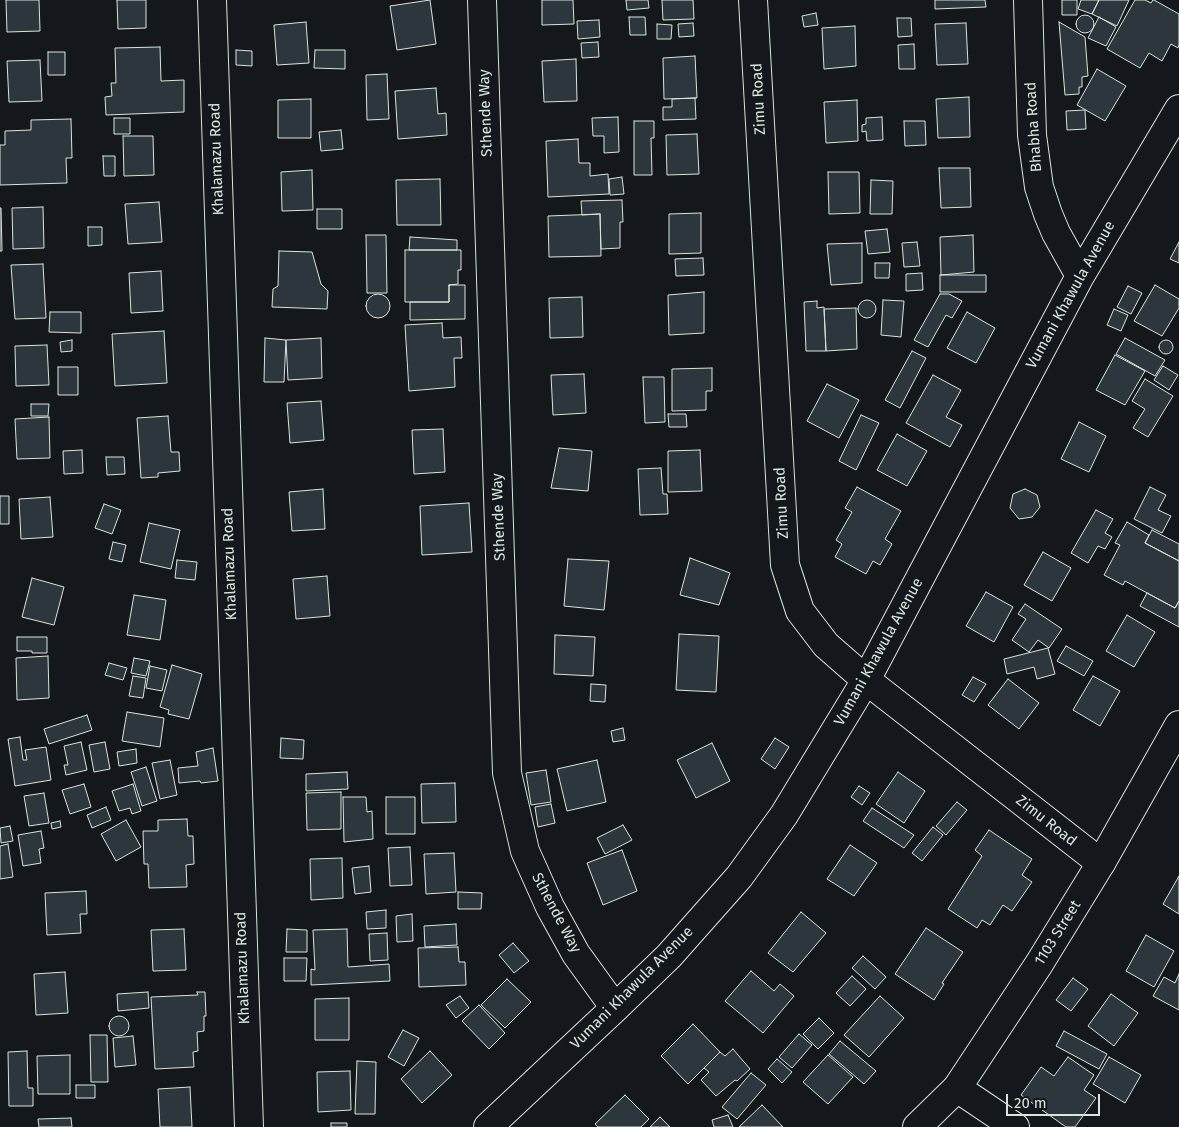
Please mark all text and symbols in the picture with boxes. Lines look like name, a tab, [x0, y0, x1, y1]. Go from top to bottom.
street label: Zimu Road	[748, 62, 770, 136]
street label: Sthende Way	[475, 69, 497, 157]
street label: Bhabha Road	[1022, 81, 1046, 173]
street label: Khalamazu Road	[206, 102, 228, 216]
street label: Vumani Khawula Avenue	[1023, 218, 1119, 372]
street label: Zimu Road	[771, 466, 793, 540]
street label: Sthende Way	[488, 473, 510, 561]
street label: Khalamazu Road	[219, 507, 241, 621]
street label: Vumani Khawula Avenue	[831, 575, 927, 729]
street label: Zimu Road	[1012, 792, 1080, 850]
street label: Sthende Way	[527, 870, 585, 956]
street label: 1103 Street	[1031, 897, 1085, 969]
street label: Khalamazu Road	[232, 911, 254, 1025]
street label: Vumani Khawula Avenue	[567, 923, 697, 1053]
scale bar	[1009, 1084, 1103, 1116]
text: 20 m	[1014, 1094, 1047, 1112]

